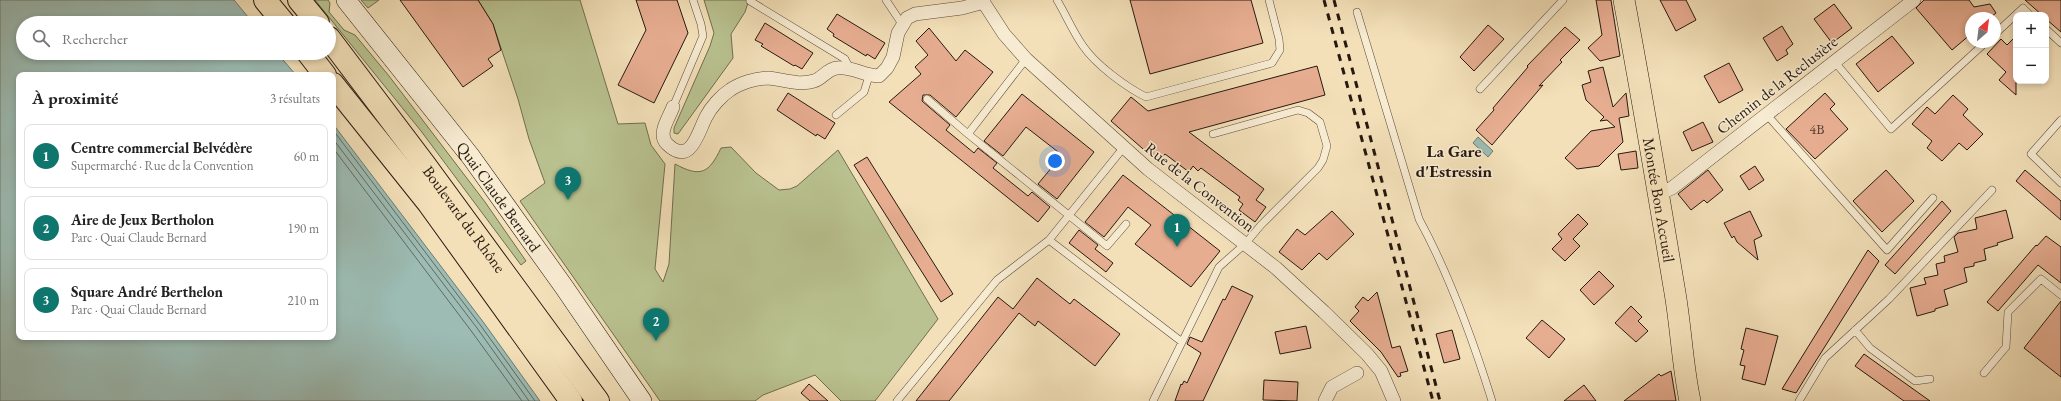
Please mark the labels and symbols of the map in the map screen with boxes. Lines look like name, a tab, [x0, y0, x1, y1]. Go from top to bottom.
north arrow	[1965, 12, 2001, 48]
street label: Chemin de la Reclusière	[1712, 31, 1842, 139]
house number: 4B	[1810, 120, 1824, 138]
street label: Montée Bon Accueil	[1638, 136, 1680, 264]
street label: Quai Claude Bernard	[452, 137, 546, 256]
street label: Rue de la Convention	[1141, 137, 1260, 237]
district label: La Gare d'Estressin	[1416, 140, 1493, 182]
your location	[1045, 151, 1065, 171]
street label: Boulevard du Rhône	[418, 161, 511, 277]
pin: 3	[555, 167, 581, 200]
pin: 1	[1164, 214, 1190, 247]
pin: 2	[643, 308, 669, 341]

